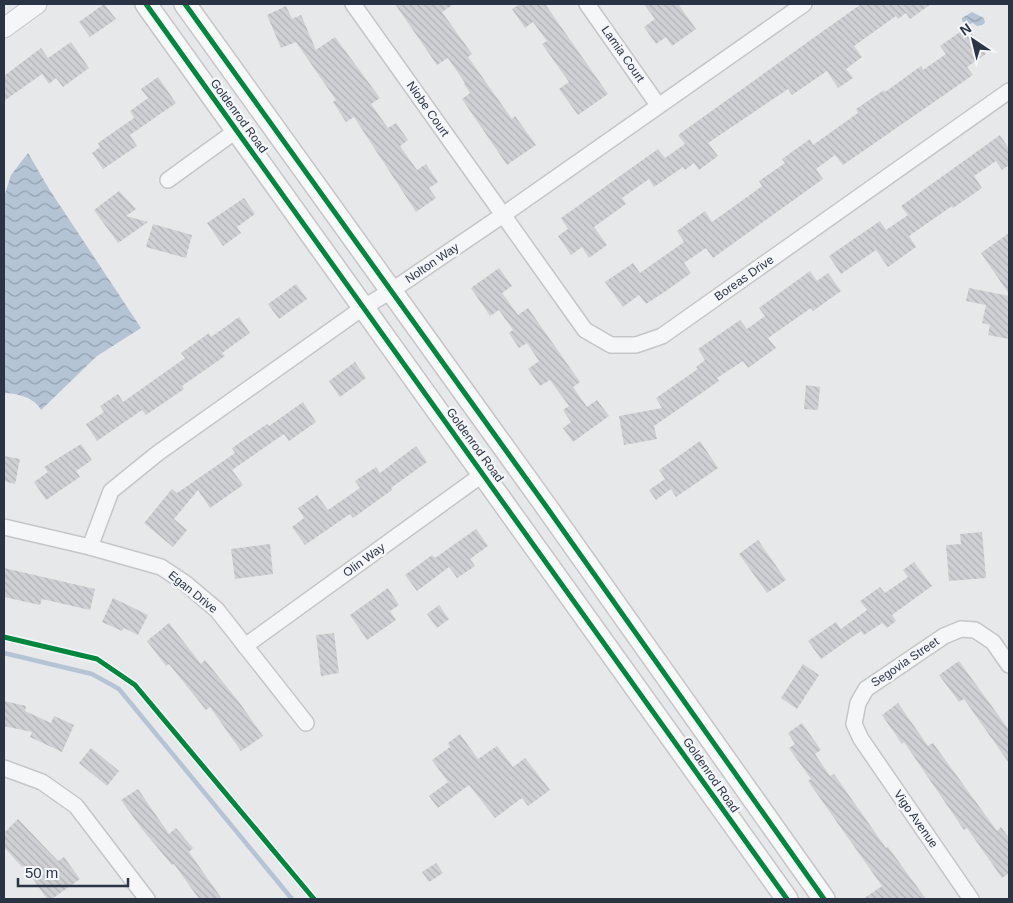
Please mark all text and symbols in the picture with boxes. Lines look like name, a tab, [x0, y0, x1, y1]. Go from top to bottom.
north arrow	[948, 15, 998, 65]
text: N	[957, 20, 974, 39]
street label: Lamia Court	[599, 23, 648, 85]
street label: Goldenrod Road	[207, 76, 271, 156]
street label: Niobe Court	[404, 79, 452, 140]
street label: Nolton Way	[403, 240, 461, 286]
street label: Boreas Drive	[712, 252, 777, 304]
street label: Goldenrod Road	[443, 405, 507, 485]
street label: Olin Way	[340, 540, 388, 580]
street label: Egan Drive	[166, 568, 221, 616]
street label: Segovia Street	[868, 634, 942, 690]
street label: Goldenrod Road	[680, 735, 742, 815]
street label: Vigo Avenue	[891, 788, 941, 851]
scale bar	[18, 856, 128, 888]
text: 50 m	[25, 864, 58, 881]

